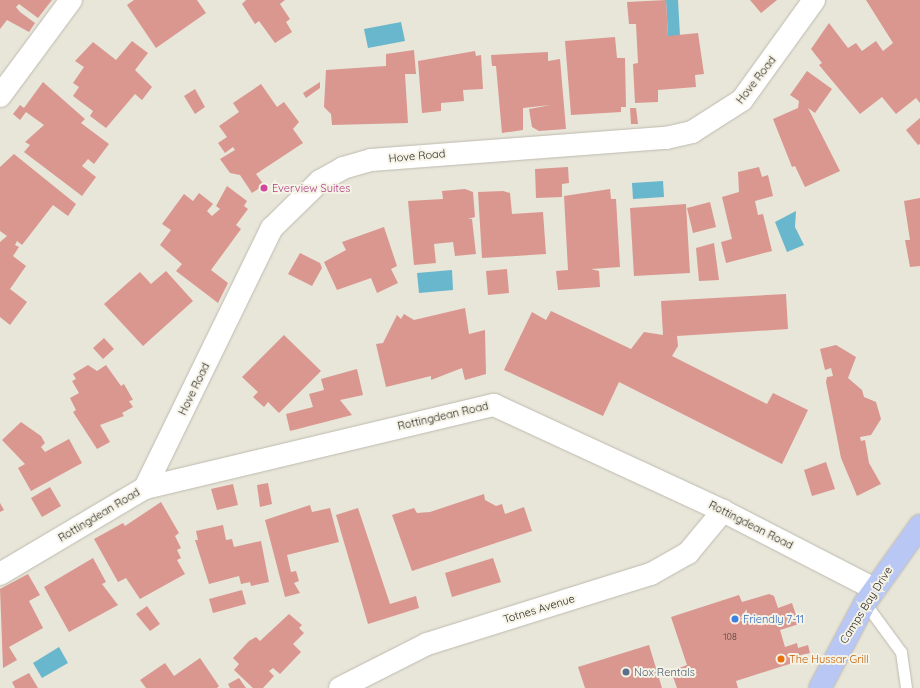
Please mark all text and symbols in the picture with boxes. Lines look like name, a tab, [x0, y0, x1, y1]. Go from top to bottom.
street label: Hove Road	[733, 54, 779, 106]
street label: Hove Road	[388, 147, 446, 165]
place label: Everview Suites	[272, 181, 350, 195]
marker: Everview Suites	[259, 183, 269, 193]
street label: Hove Road	[176, 361, 212, 417]
street label: Rottingdean Road	[396, 399, 490, 433]
street label: Rottingdean Road	[56, 485, 142, 545]
street label: Rottingdean Road	[707, 498, 795, 552]
street label: Camps Bay Drive	[837, 564, 895, 646]
street label: Totnes Avenue	[502, 592, 576, 626]
place label: Friendly 7-11	[743, 612, 804, 626]
marker: Friendly 7-11	[730, 614, 740, 624]
house number: 108	[723, 632, 737, 642]
place label: The Hussar Grill	[789, 652, 869, 666]
marker: The Hussar Grill	[776, 654, 786, 664]
place label: Nox Rentals	[634, 665, 695, 679]
marker: Nox Rentals	[621, 667, 631, 677]

